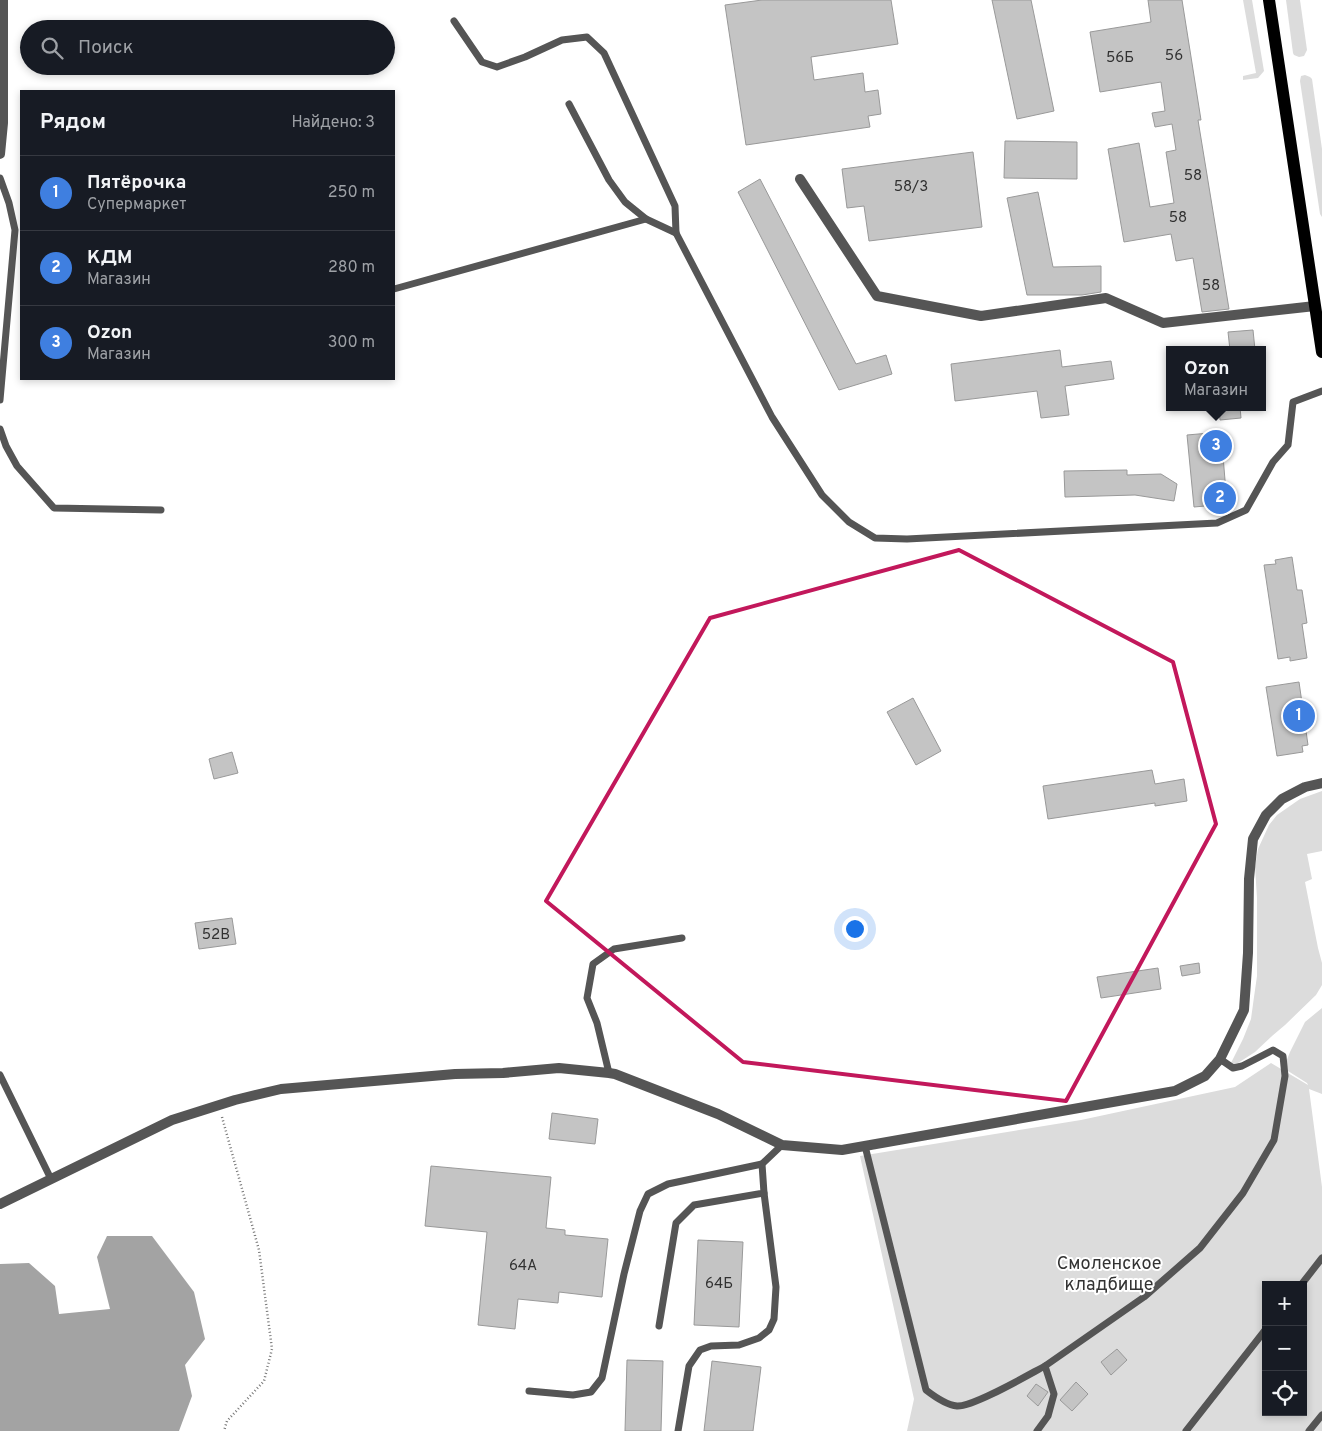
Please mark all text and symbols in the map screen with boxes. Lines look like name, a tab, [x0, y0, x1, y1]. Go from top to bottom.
search box	[20, 20, 395, 75]
icon: search	[38, 34, 66, 62]
text: Поиск	[78, 36, 134, 60]
house number: 56	[1165, 47, 1183, 66]
house number: 56Б	[1106, 49, 1134, 68]
text: Рядом	[40, 109, 106, 136]
text: Найдено: 3	[291, 113, 375, 133]
house number: 58	[1184, 167, 1202, 186]
text: Пятёрочка	[87, 171, 186, 195]
house number: 58/3	[894, 178, 928, 197]
text: 1	[53, 183, 59, 203]
text: 250 m	[328, 183, 375, 203]
text: Супермаркет	[87, 195, 187, 215]
house number: 58	[1169, 209, 1187, 228]
text: КДМ	[87, 246, 132, 270]
text: 2	[51, 258, 61, 278]
text: 280 m	[328, 258, 375, 278]
text: Магазин	[87, 270, 151, 290]
house number: 58	[1202, 277, 1220, 296]
text: Ozon	[87, 321, 132, 345]
text: 3	[51, 333, 61, 353]
text: 300 m	[328, 333, 375, 353]
text: Магазин	[87, 345, 151, 365]
popup	[1166, 346, 1266, 411]
text: Ozon	[1184, 357, 1229, 381]
text: Магазин	[1184, 381, 1248, 401]
pin: 3	[1200, 427, 1232, 465]
pin: 2	[1204, 479, 1236, 517]
pin: 1	[1283, 697, 1315, 735]
your location	[842, 916, 868, 942]
house number: 52В	[202, 926, 230, 945]
park label: Смоленское кладбище	[1057, 1253, 1161, 1297]
house number: 64А	[509, 1257, 537, 1276]
house number: 64Б	[705, 1275, 733, 1294]
map controls	[1262, 1281, 1307, 1416]
button: +	[1262, 1281, 1307, 1326]
button: −	[1262, 1326, 1307, 1371]
button: locate	[1262, 1371, 1307, 1416]

